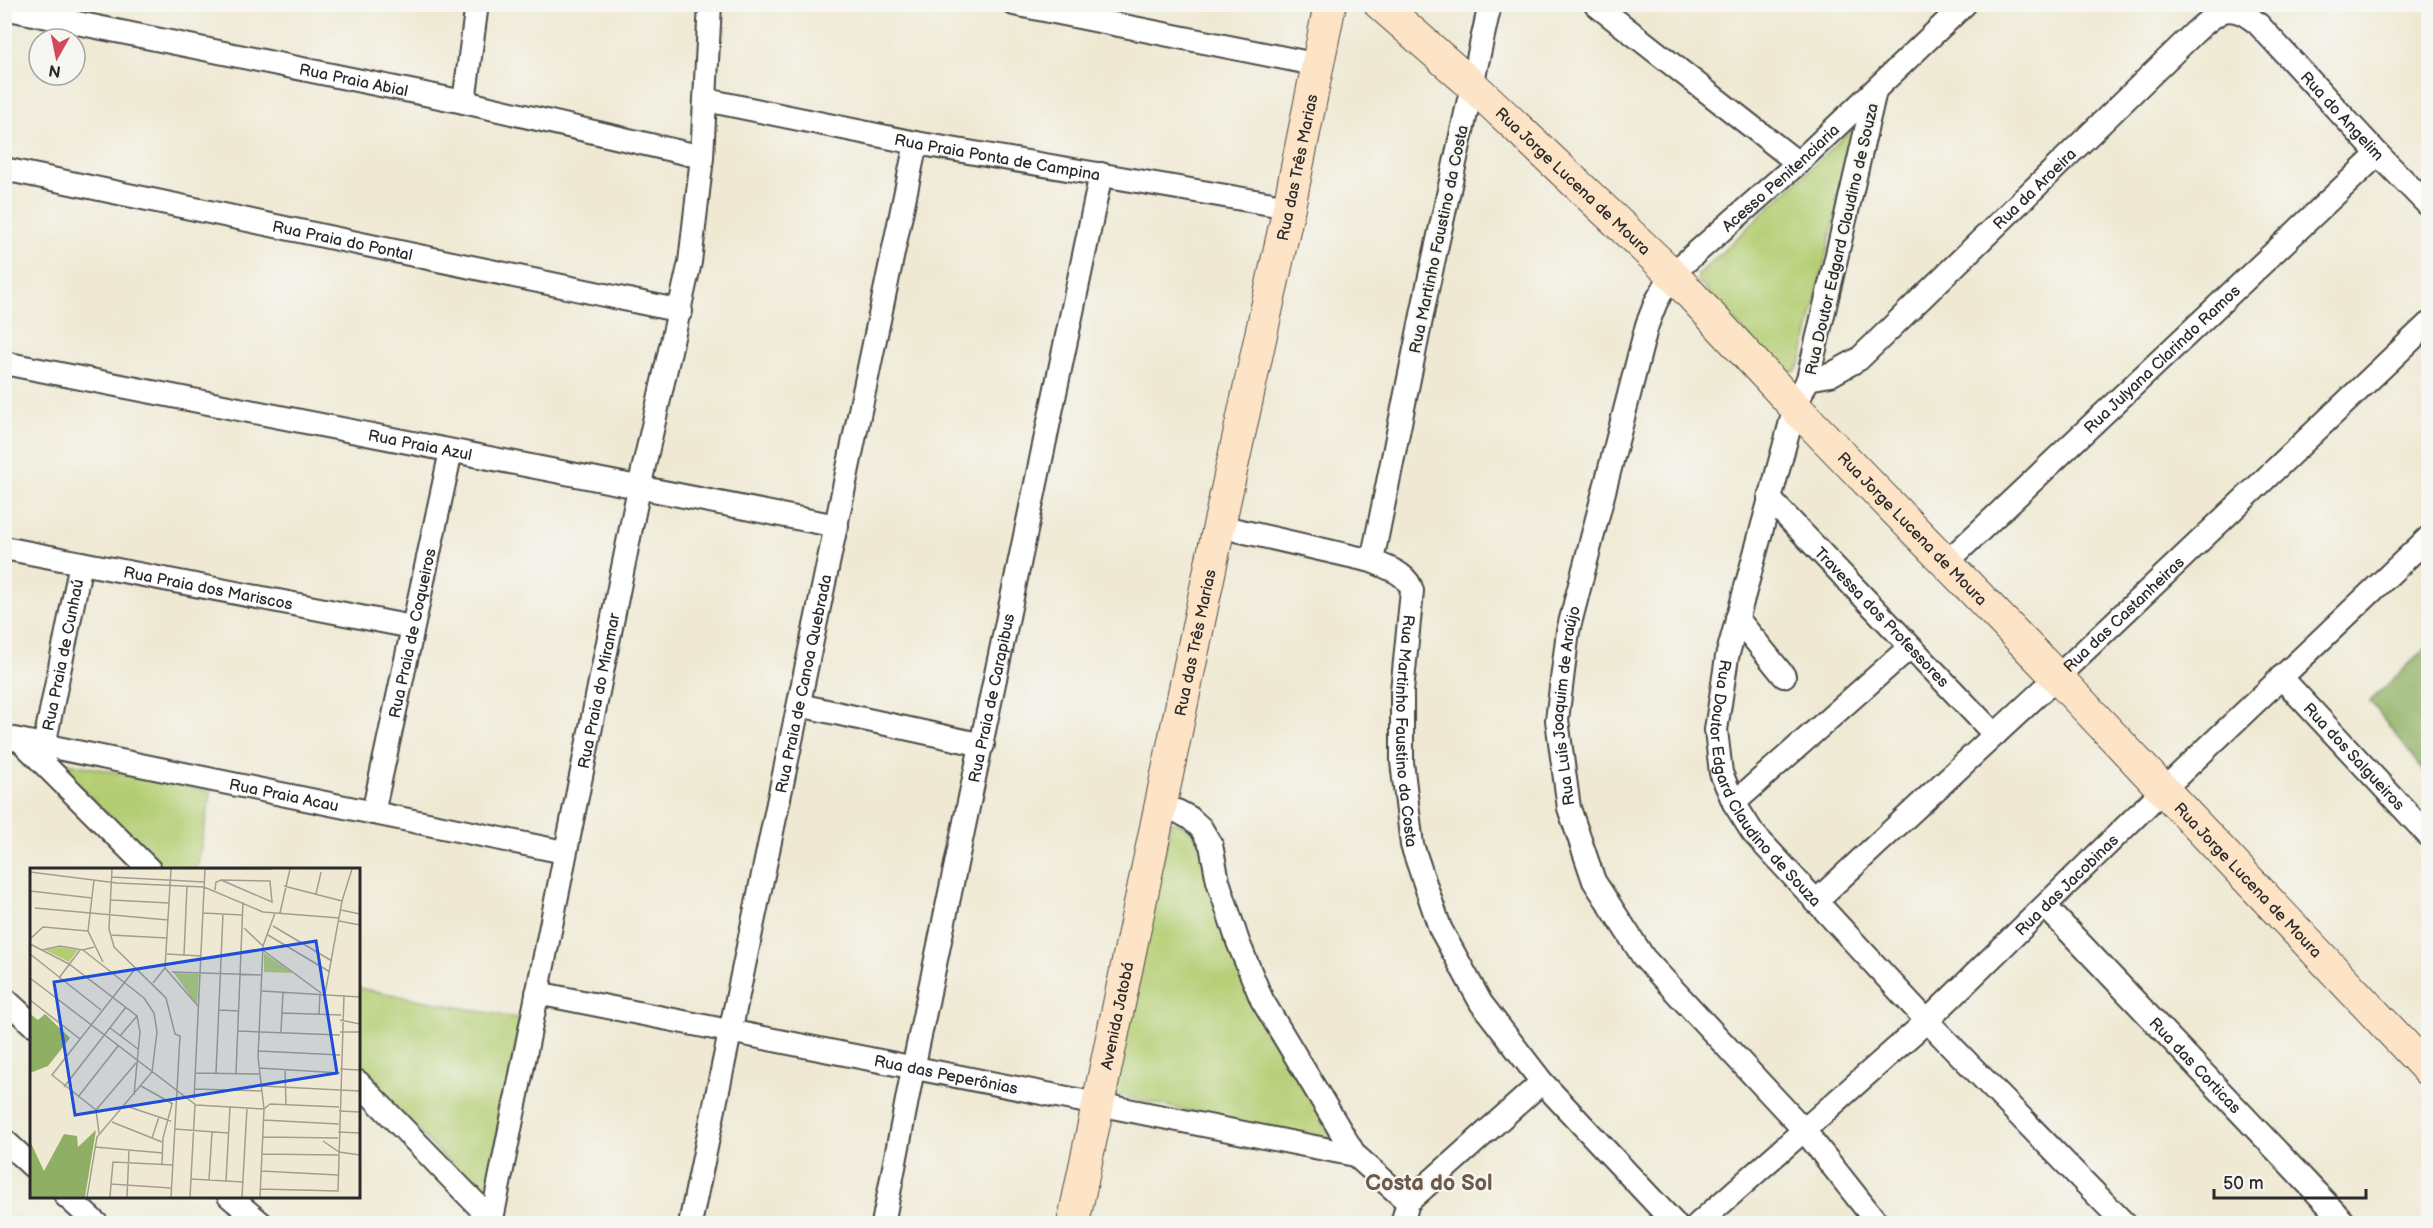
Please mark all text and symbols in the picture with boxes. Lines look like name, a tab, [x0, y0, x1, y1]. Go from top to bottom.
north arrow	[27, 27, 87, 87]
text: N	[47, 60, 62, 81]
street label: Rua Praia Abial	[297, 61, 410, 101]
street label: Rua do Angelim	[2296, 68, 2387, 165]
street label: Rua das Três Marias	[1274, 93, 1323, 243]
street label: Rua Doutor Edgard Claudino de Souza	[1802, 102, 1883, 377]
street label: Rua Jorge Lucena de Moura	[1491, 104, 1654, 260]
street label: Acesso Penitenciaria	[1719, 121, 1844, 236]
street label: Rua Martinho Faustino da Costa	[1406, 123, 1473, 355]
street label: Rua Praia Ponta de Campina	[893, 131, 1102, 185]
street label: Rua da Aroeira	[1990, 145, 2081, 234]
street label: Rua Praia do Pontal	[271, 218, 414, 265]
street label: Rua Julyana Clarindo Ramos	[2081, 282, 2245, 438]
street label: Rua Praia Azul	[366, 426, 473, 465]
street label: Rua Jorge Lucena de Moura	[1833, 449, 1990, 610]
street label: Travessa dos Professores	[1810, 544, 1952, 692]
street label: Rua Praia de Coqueiros	[386, 547, 441, 720]
street label: Rua das Castanheiras	[2060, 553, 2189, 677]
street label: Rua Praia dos Mariscos	[122, 563, 294, 615]
street label: Rua das Três Marias	[1172, 568, 1221, 718]
street label: Rua Praia de Canoa Quebrada	[772, 573, 837, 795]
street label: Rua Praia de Cunhaú	[39, 578, 89, 733]
street label: Rua Luís Joaquim de Araújo	[1549, 604, 1585, 807]
street label: Rua Praia do Miramar	[575, 611, 625, 770]
street label: Rua Praia de Carapibus	[965, 612, 1019, 784]
street label: Rua Martinho Faustino da Costa	[1391, 614, 1420, 848]
street label: Rua Doutor Edgard Claudino de Souza	[1705, 658, 1824, 911]
street label: Rua dos Salgueiros	[2299, 699, 2408, 815]
street label: Rua Praia Acau	[227, 775, 340, 817]
street label: Rua Jorge Lucena de Moura	[2170, 799, 2325, 962]
street label: Rua das Jacobinas	[2012, 831, 2123, 940]
inset map	[30, 868, 360, 1198]
street label: Avenida Jatobá	[1098, 960, 1139, 1071]
street label: Rua das Corticas	[2145, 1014, 2244, 1118]
street label: Rua das Peperônias	[872, 1052, 1019, 1099]
scale bar	[2214, 1162, 2366, 1200]
district label: Costa do Sol	[1365, 1170, 1493, 1197]
text: 50 m	[2223, 1173, 2264, 1194]

